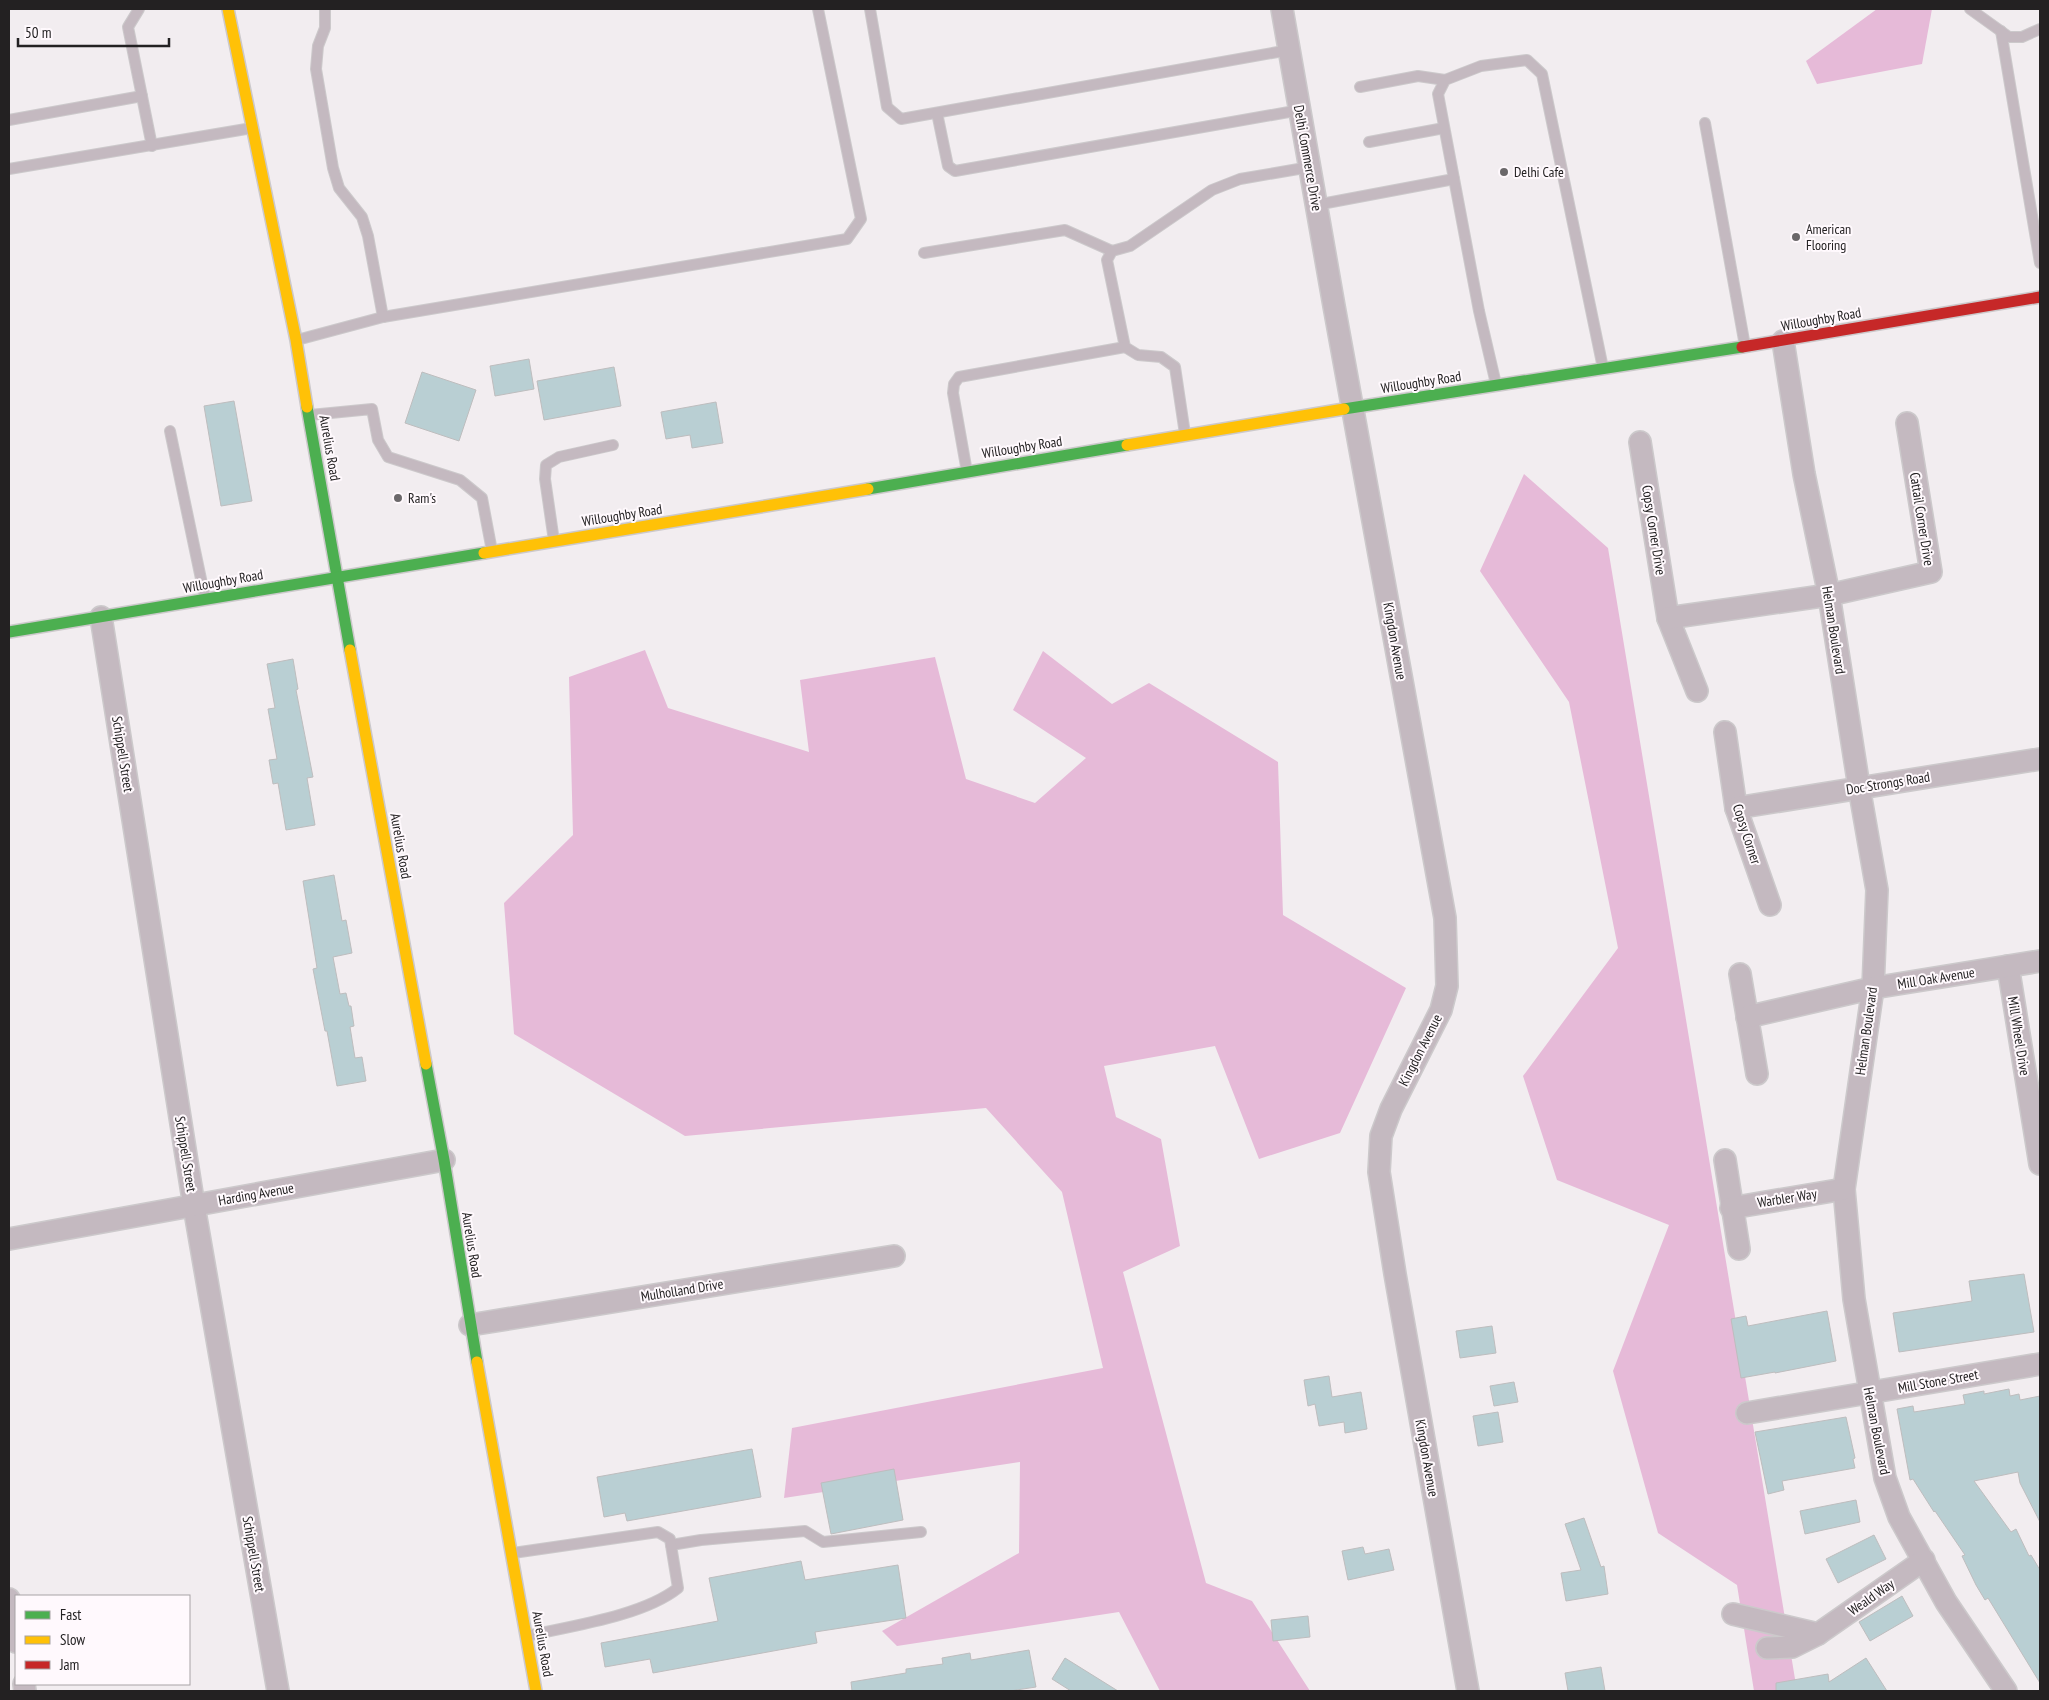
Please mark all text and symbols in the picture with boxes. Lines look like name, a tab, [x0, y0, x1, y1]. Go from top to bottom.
scale bar	[18, 15, 169, 47]
text: 50 m	[25, 23, 51, 42]
street label: Delhi Commerce Drive	[1290, 104, 1326, 213]
place label: Delhi Cafe	[1514, 163, 1564, 181]
marker: Delhi Cafe	[1498, 166, 1510, 178]
place label: American Flooring	[1806, 220, 1851, 254]
marker: American Flooring	[1790, 231, 1802, 243]
street label: Willoughby Road	[1780, 303, 1862, 335]
street label: Willoughby Road	[1380, 367, 1462, 397]
street label: Aurelius Road	[315, 414, 345, 482]
street label: Willoughby Road	[981, 432, 1063, 462]
street label: Cattail Corner Drive	[1906, 471, 1938, 567]
street label: Copsy Corner Drive	[1638, 484, 1670, 576]
place label: Ram's	[408, 489, 436, 507]
marker: Ram's	[392, 492, 404, 504]
street label: Willoughby Road	[581, 500, 663, 530]
street label: Willoughby Road	[182, 565, 264, 597]
street label: Helman Boulevard	[1818, 585, 1850, 675]
street label: Kingdon Avenue	[1379, 601, 1411, 681]
street label: Schippell Street	[108, 715, 138, 793]
street label: Doc Strongs Road	[1845, 767, 1931, 799]
street label: Copsy Corner	[1729, 802, 1765, 867]
street label: Aurelius Road	[386, 812, 416, 880]
street label: Mill Oak Avenue	[1896, 963, 1976, 993]
street label: Helman Boulevard	[1851, 986, 1881, 1076]
street label: Mill Wheel Drive	[2004, 995, 2034, 1077]
street label: Kingdon Avenue	[1394, 1011, 1446, 1089]
street label: Schippell Street	[171, 1115, 201, 1193]
street label: Harding Avenue	[217, 1178, 295, 1209]
street label: Warbler Way	[1756, 1184, 1819, 1212]
street label: Aurelius Road	[458, 1211, 486, 1279]
street label: Mulholland Drive	[640, 1275, 725, 1305]
street label: Mill Stone Street	[1896, 1365, 1980, 1397]
street label: Helman Boulevard	[1860, 1386, 1894, 1476]
street label: Kingdon Avenue	[1411, 1418, 1443, 1498]
street label: Schippell Street	[238, 1515, 270, 1593]
street label: Weald Way	[1844, 1574, 1898, 1619]
legend	[15, 1595, 190, 1685]
text: Fast	[60, 1605, 81, 1624]
street label: Aurelius Road	[528, 1610, 558, 1678]
text: Slow	[60, 1630, 85, 1649]
text: Jam	[59, 1655, 79, 1674]

